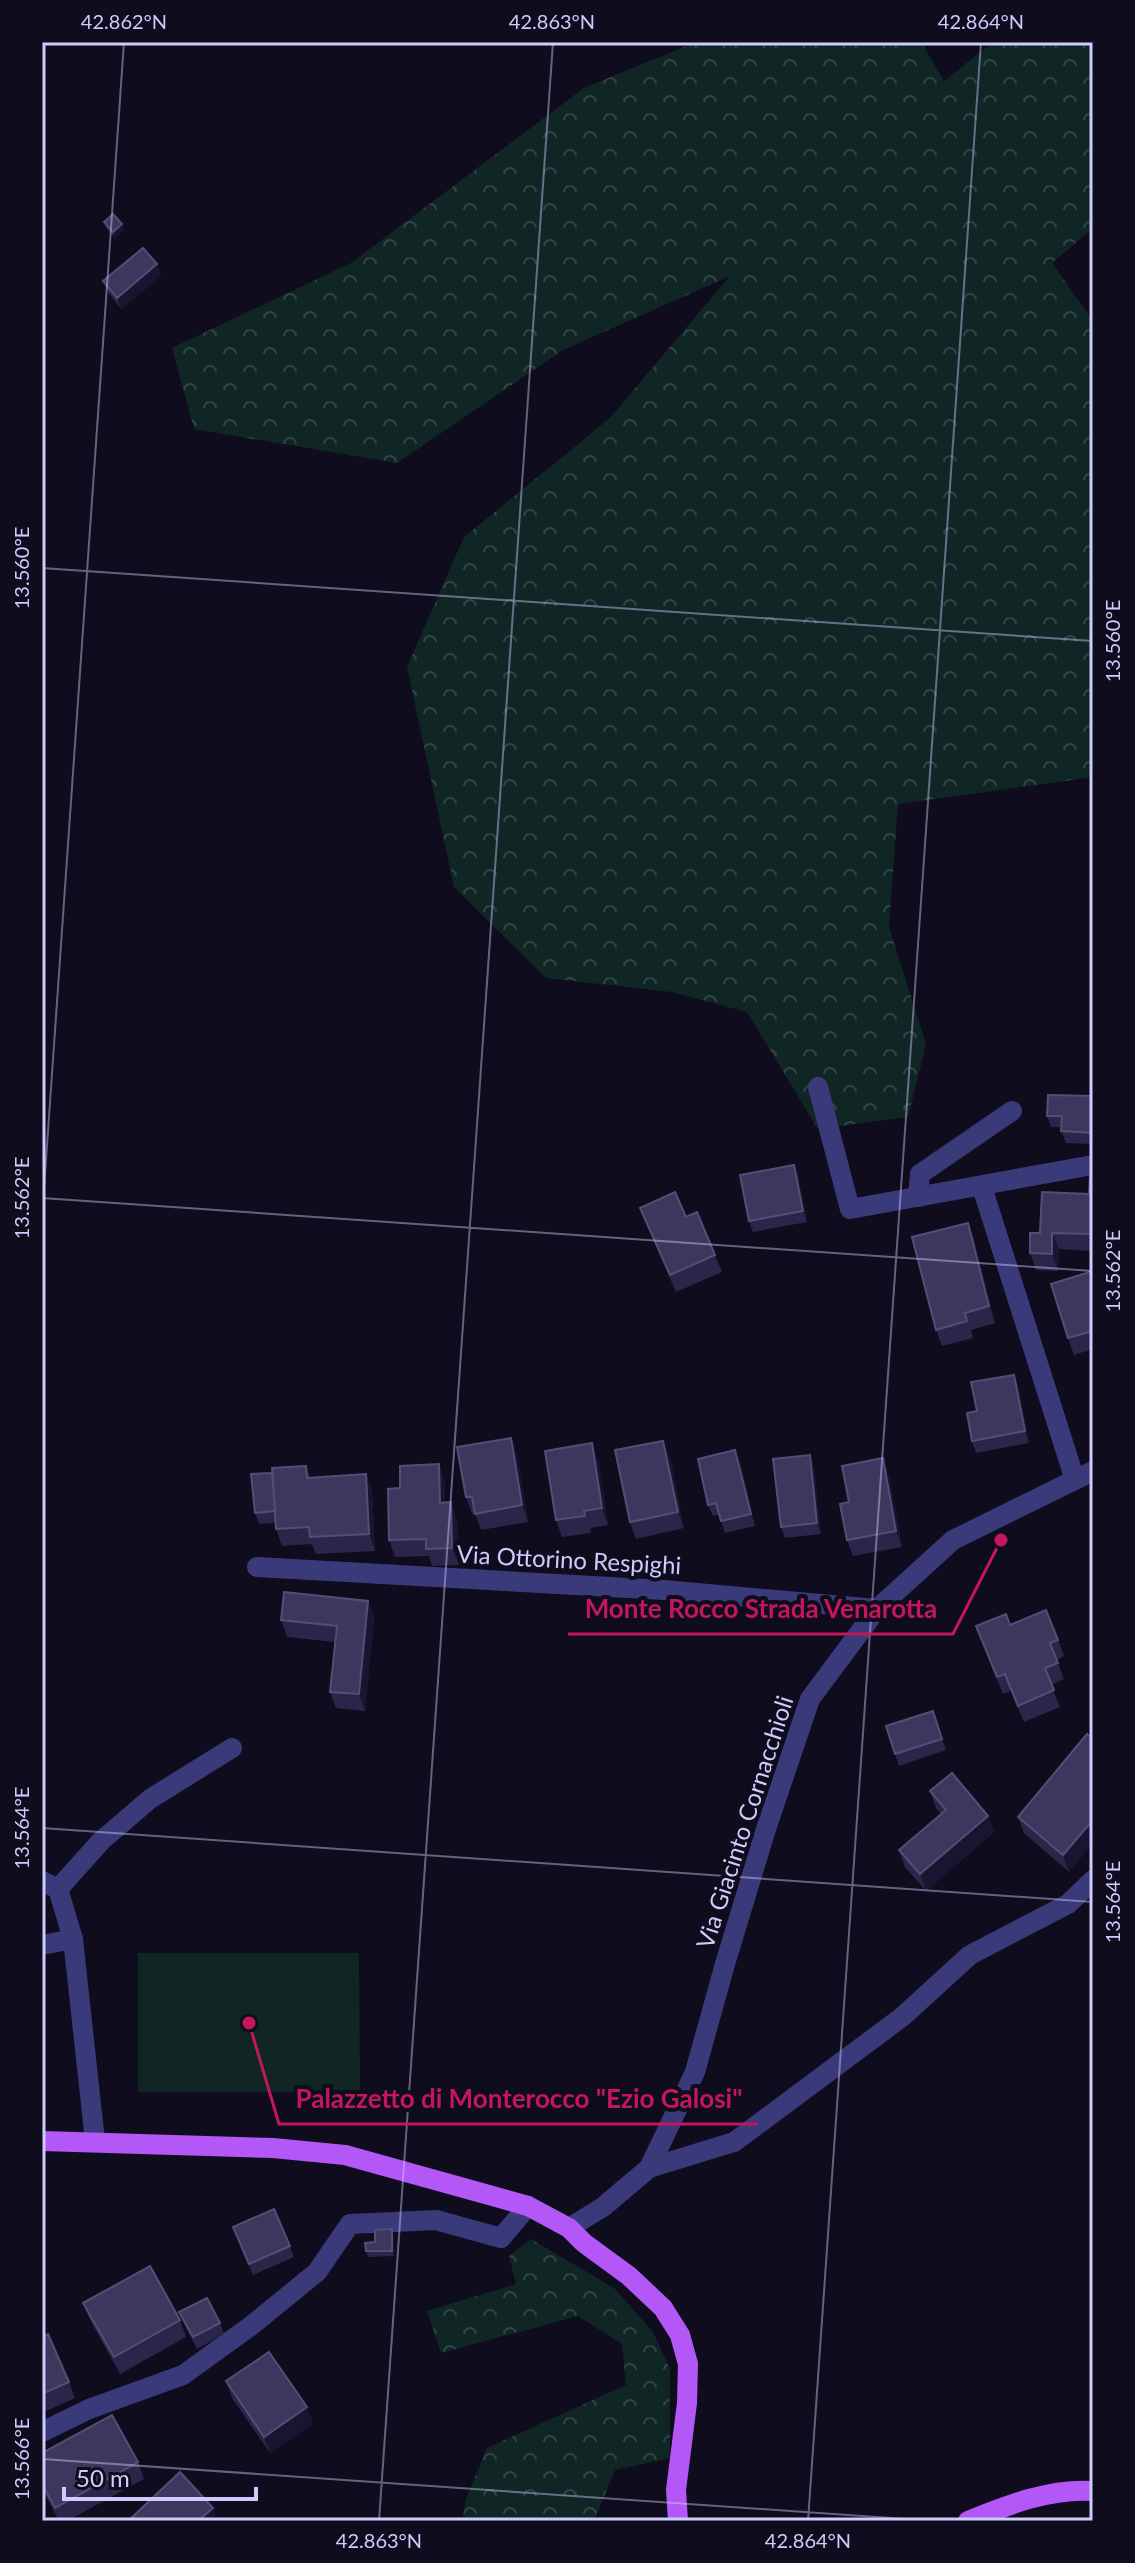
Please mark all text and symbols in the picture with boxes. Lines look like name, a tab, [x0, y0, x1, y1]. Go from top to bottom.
text: 42.862°N	[81, 9, 167, 33]
text: 42.863°N	[509, 9, 595, 33]
text: 42.864°N	[938, 9, 1024, 33]
text: 13.560°E	[9, 527, 33, 609]
text: 13.560°E	[1100, 600, 1124, 682]
text: 13.562°E	[9, 1157, 33, 1239]
text: 13.562°E	[1100, 1230, 1124, 1312]
street label: Via Ottorino Respighi	[456, 1539, 682, 1579]
callout: Monte Rocco Strada Venarotta	[568, 1584, 953, 1634]
text: Monte Rocco Strada Venarotta	[585, 1592, 937, 1624]
street label: Via Giacinto Cornacchioli	[689, 1692, 799, 1952]
text: 13.564°E	[9, 1787, 33, 1869]
text: 13.564°E	[1100, 1861, 1124, 1943]
callout: Palazzetto di Monterocco "Ezio Galosi"	[279, 2074, 758, 2124]
text: Palazzetto di Monterocco "Ezio Galosi"	[296, 2082, 743, 2114]
text: 13.566°E	[9, 2418, 33, 2500]
scale bar	[64, 2451, 256, 2501]
text: 50 m	[76, 2463, 130, 2492]
text: 42.863°N	[336, 2528, 422, 2552]
text: 42.864°N	[765, 2528, 851, 2552]

